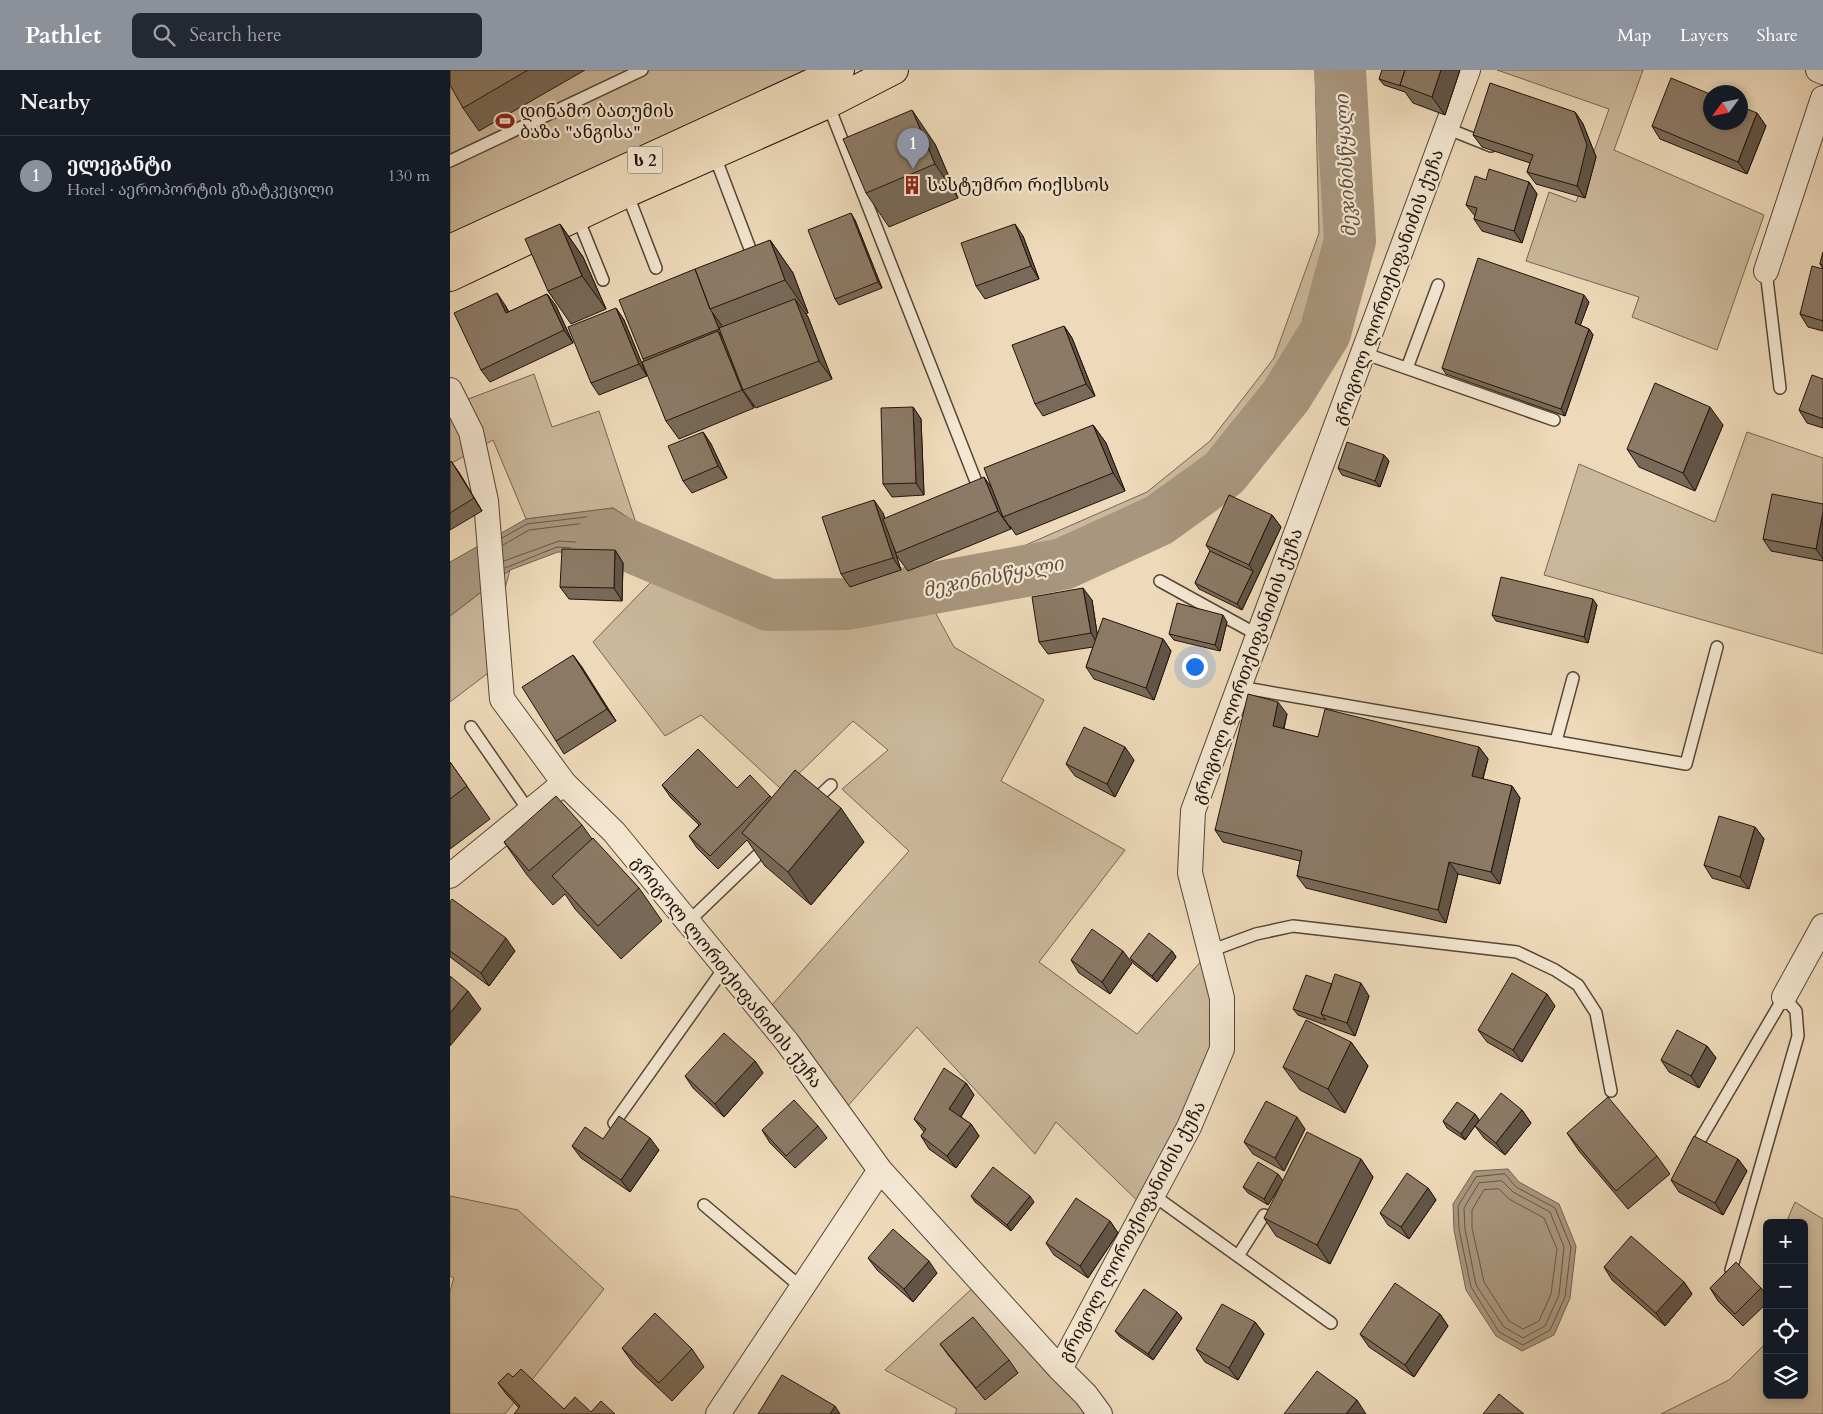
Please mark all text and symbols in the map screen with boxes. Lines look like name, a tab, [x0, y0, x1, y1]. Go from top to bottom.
search box	[132, 13, 482, 58]
text: Pathlet	[25, 19, 102, 52]
icon: search	[150, 21, 178, 49]
text: Search here	[190, 22, 282, 48]
text: Map	[1617, 23, 1652, 48]
text: Layers	[1680, 23, 1729, 48]
text: Share	[1757, 23, 1798, 48]
north arrow	[1703, 85, 1748, 130]
text: Nearby	[20, 88, 91, 117]
water label: მეჯინისწყალი	[1329, 93, 1363, 238]
place label: დინამო ბათუმის ბაზა "ანგისა"	[520, 99, 674, 145]
sports icon: დინამო ბათუმის ბაზა "ანგისა"	[494, 110, 516, 132]
pin: 1	[897, 128, 929, 169]
road number: ს 2	[628, 146, 662, 174]
street label: გრიგოლ ლორთქიფანიძის ქუჩა	[1327, 146, 1450, 429]
text: ელეგანტი	[67, 152, 172, 178]
text: 1	[32, 165, 40, 187]
text: 130 m	[388, 165, 430, 187]
place label: სასტუმრო რიქსსოს	[927, 173, 1109, 198]
building icon: სასტუმრო რიქსსოს	[901, 174, 923, 196]
text: Hotel · აეროპორტის გზატკეცილი	[67, 179, 334, 201]
street label: გრიგოლ ლორთქიფანიძის ქუჩა	[1186, 525, 1309, 808]
water label: მეჯინისწყალი	[921, 550, 1067, 603]
your location	[1182, 654, 1208, 680]
street label: გრიგოლ ლორთქიფანიძის ქუჩა	[625, 851, 828, 1094]
street label: გრიგოლ ლორთქიფანიძის ქუჩა	[1053, 1096, 1212, 1366]
map controls	[1763, 1219, 1808, 1399]
button: +	[1763, 1219, 1808, 1264]
button: −	[1763, 1264, 1808, 1309]
button: locate	[1763, 1309, 1808, 1354]
button: layers	[1763, 1354, 1808, 1399]

